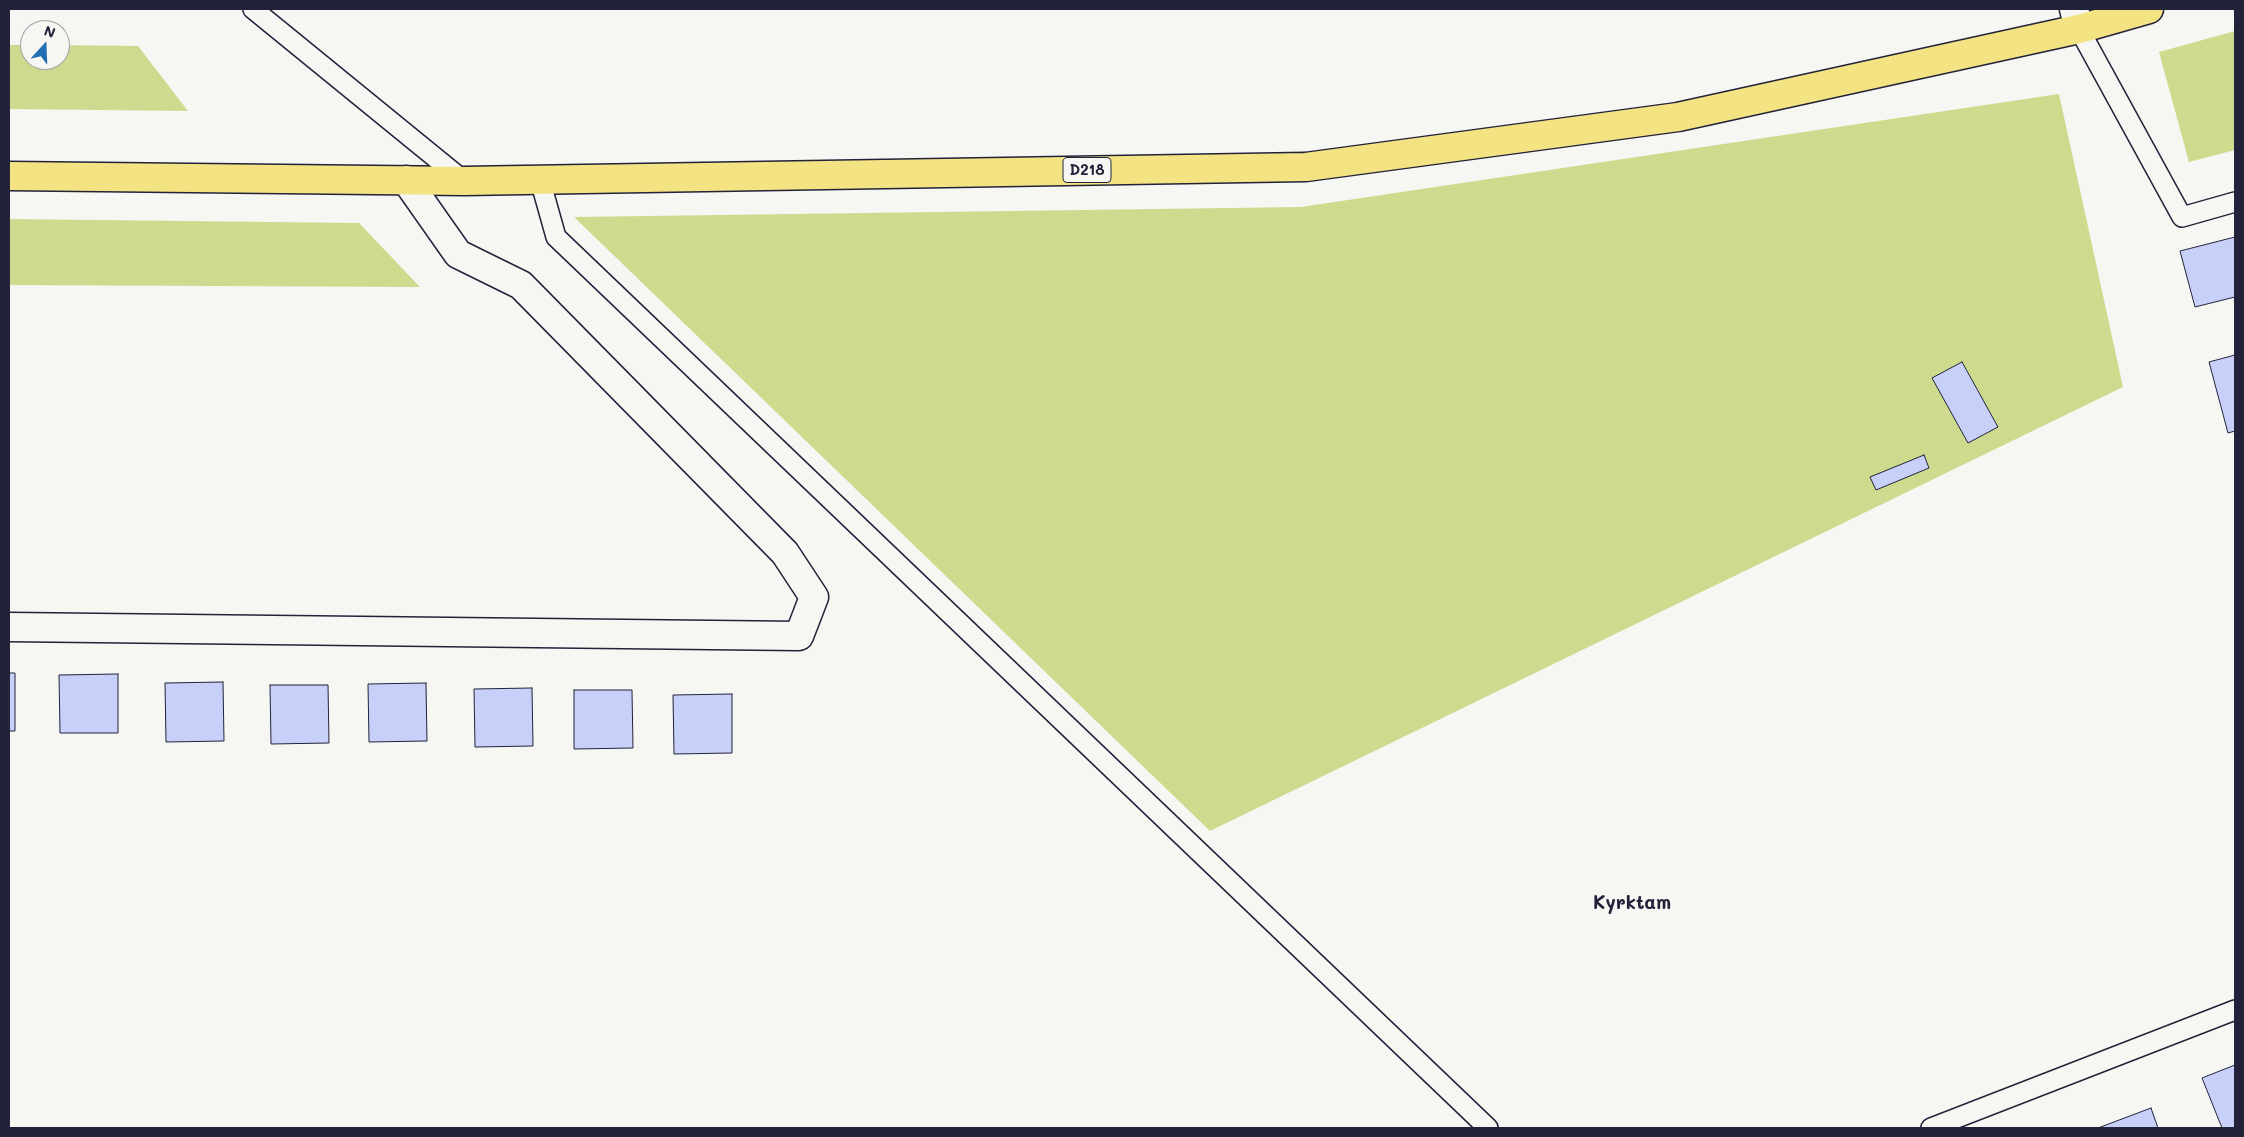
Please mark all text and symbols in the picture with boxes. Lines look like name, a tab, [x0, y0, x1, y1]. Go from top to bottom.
north arrow	[20, 20, 70, 70]
text: N	[42, 21, 58, 42]
road number: D218	[1063, 158, 1111, 182]
district label: Kyrktam	[1593, 892, 1671, 914]

